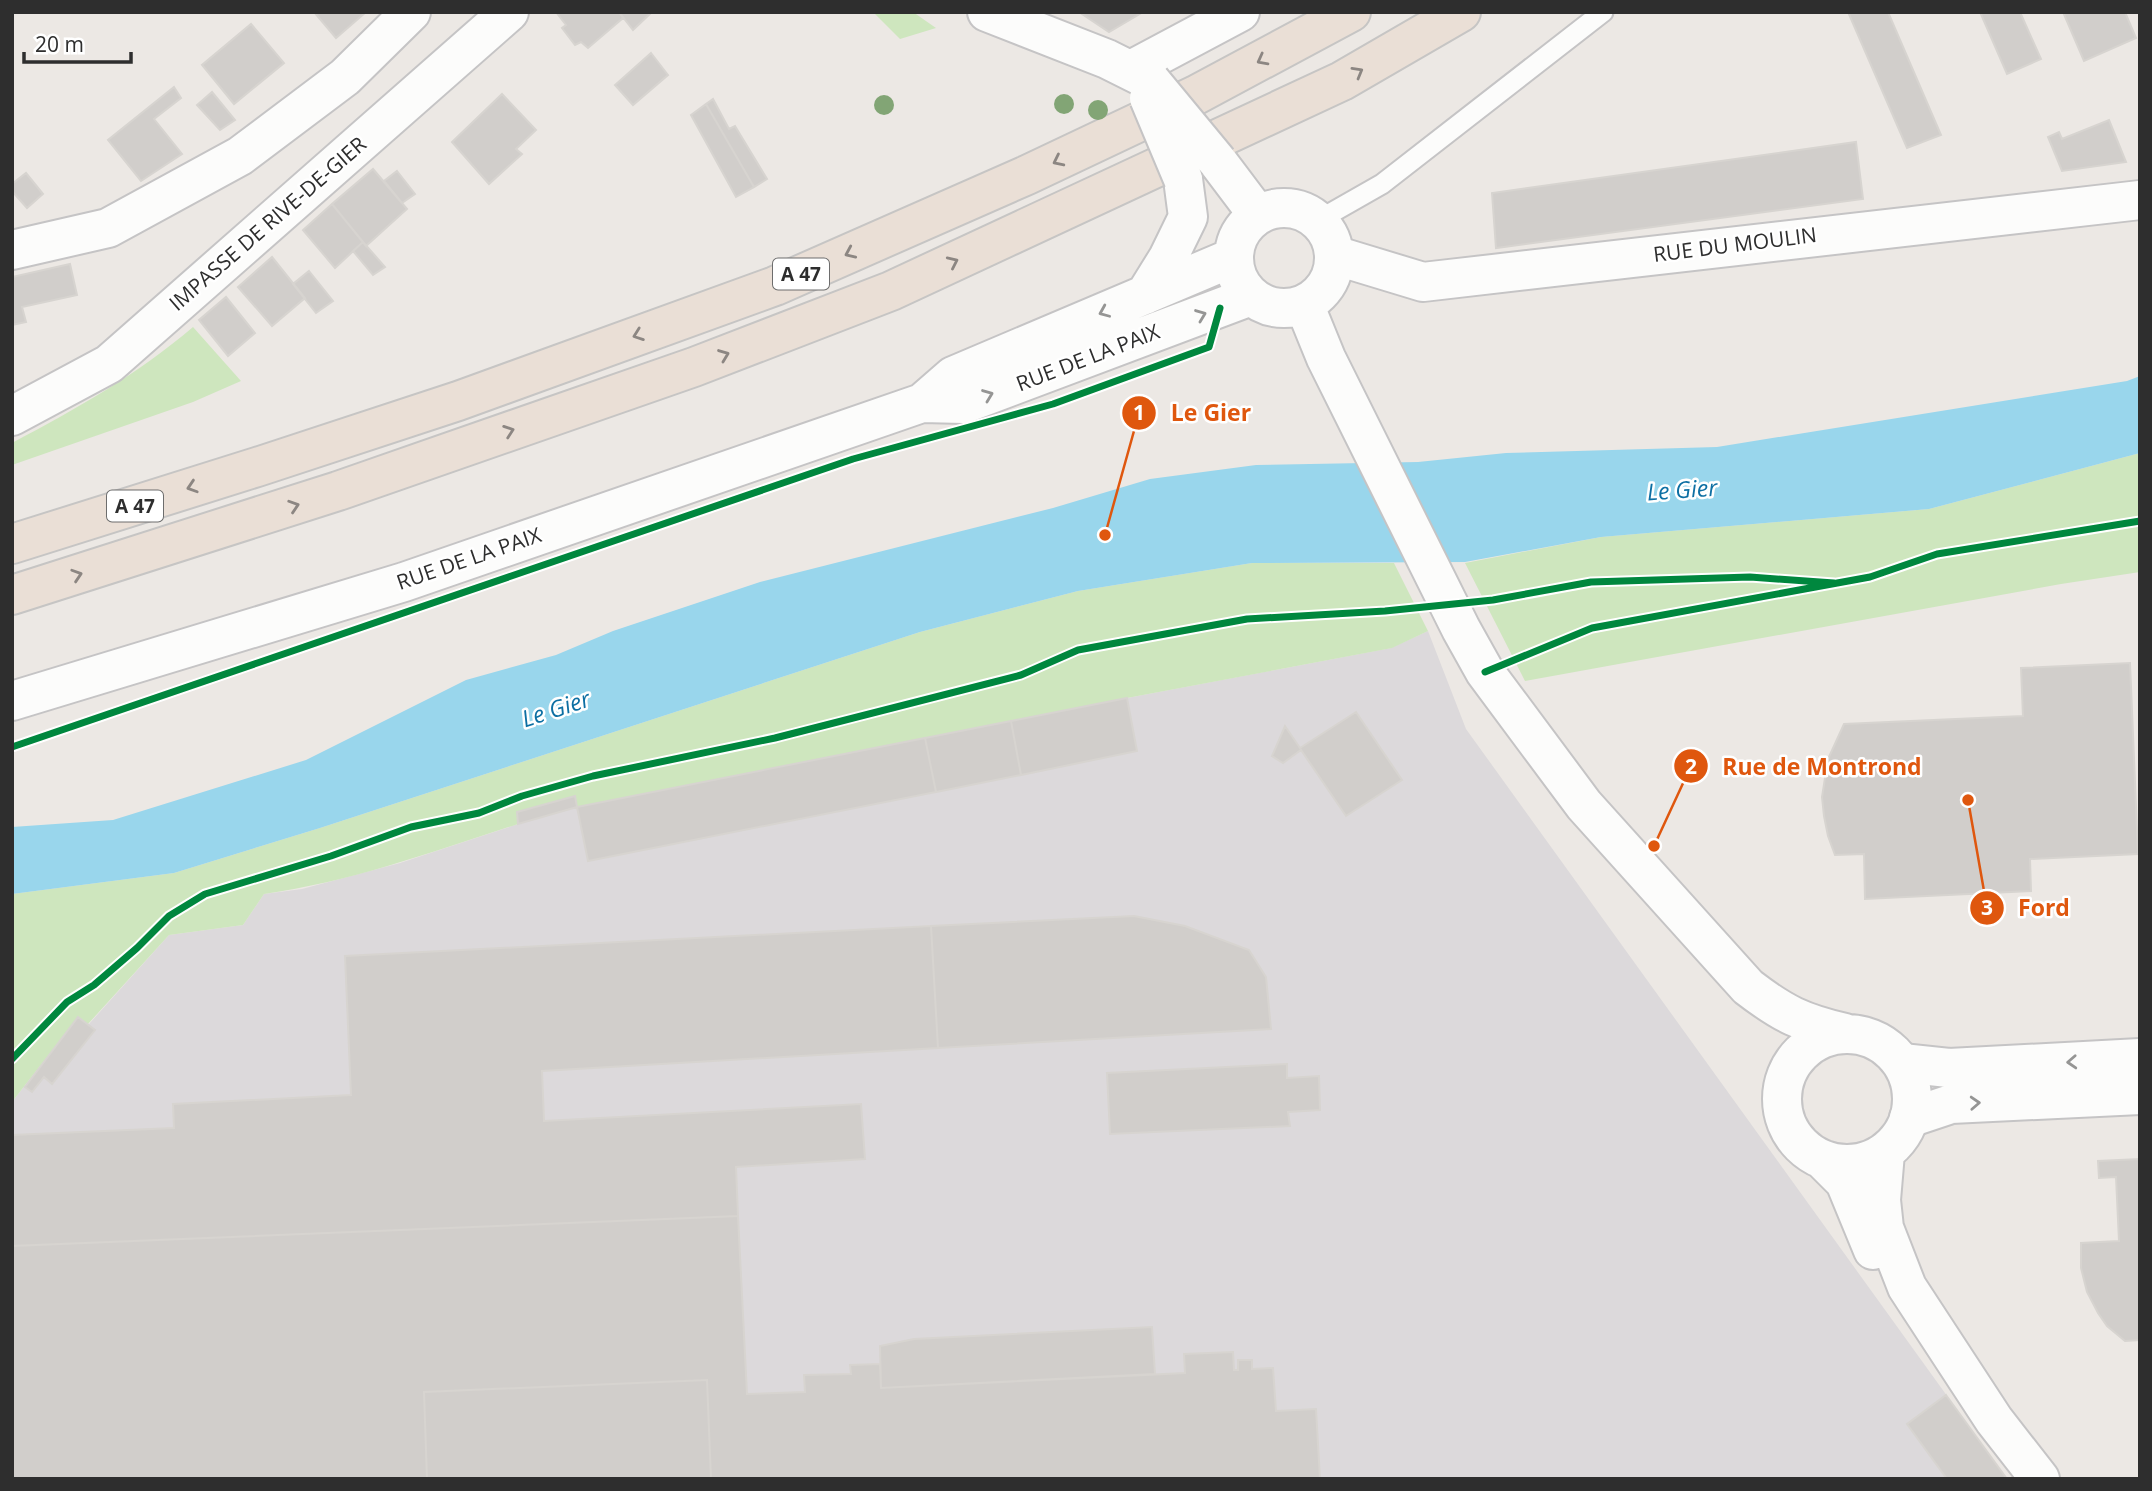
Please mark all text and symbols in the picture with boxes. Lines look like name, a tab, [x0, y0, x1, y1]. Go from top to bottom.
scale bar	[24, 21, 131, 65]
text: 20 m	[35, 30, 84, 58]
one-way arrow	[1257, 52, 1269, 65]
one-way arrow	[1351, 67, 1364, 80]
street label: IMPASSE DE RIVE-DE-GIER	[163, 130, 372, 317]
one-way arrow	[1053, 152, 1065, 166]
street label: RUE DU MOULIN	[1651, 220, 1818, 268]
one-way arrow	[845, 245, 857, 259]
one-way arrow	[946, 257, 958, 271]
road number: A 47	[773, 258, 829, 290]
one-way arrow	[1098, 304, 1111, 318]
one-way arrow	[1195, 309, 1207, 323]
street label: RUE DE LA PAIX	[1012, 317, 1164, 397]
one-way arrow	[633, 327, 645, 341]
one-way arrow	[717, 350, 729, 364]
one-way arrow	[982, 390, 994, 404]
callout: Le Gier	[1122, 391, 1265, 435]
text: Le Gier	[1171, 396, 1251, 428]
text: 1	[1133, 398, 1145, 426]
one-way arrow	[503, 426, 515, 440]
water label: Le Gier	[1646, 471, 1719, 507]
one-way arrow	[187, 479, 199, 494]
road number: A 47	[107, 491, 163, 522]
one-way arrow	[288, 499, 300, 514]
street label: RUE DE LA PAIX	[393, 520, 546, 596]
one-way arrow	[71, 568, 83, 583]
water label: Le Gier	[517, 682, 595, 734]
callout: Rue de Montrond	[1674, 744, 1936, 788]
text: Rue de Montrond	[1722, 750, 1922, 782]
text: 2	[1685, 752, 1697, 780]
callout: Ford	[1969, 886, 2084, 930]
text: Ford	[2018, 891, 2070, 923]
text: 3	[1981, 893, 1993, 921]
one-way arrow	[2066, 1054, 2077, 1069]
one-way arrow	[1970, 1096, 1981, 1111]

